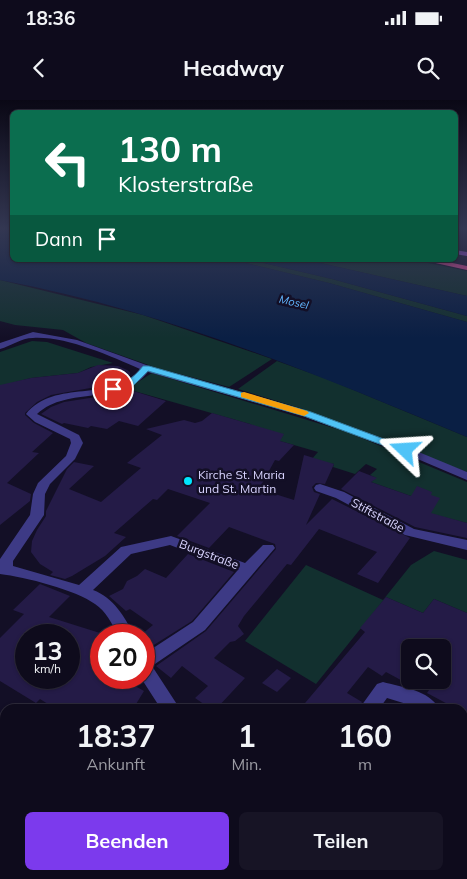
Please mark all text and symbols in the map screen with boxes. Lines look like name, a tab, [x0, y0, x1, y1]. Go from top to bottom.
text: 18:36	[25, 6, 75, 30]
icon: back	[25, 54, 53, 82]
text: Headway	[183, 54, 284, 82]
icon: search	[414, 54, 442, 82]
text: 130 m	[118, 127, 222, 171]
icon: left	[35, 130, 100, 195]
text: Klosterstraße	[118, 170, 253, 198]
icon: arrive	[93, 225, 121, 253]
text: Dann	[35, 227, 83, 251]
water label: Mosel	[278, 292, 310, 312]
pin	[92, 368, 134, 410]
icon: arrive	[99, 375, 127, 403]
position arrow	[378, 423, 430, 475]
place label: Kirche St. Maria und St. Martin	[198, 467, 285, 496]
marker: Kirche St. Maria und St. Martin	[182, 475, 194, 487]
street label: Stiftstraße	[349, 495, 407, 535]
street label: Burgstraße	[177, 536, 241, 572]
speed limit sign: 20	[90, 624, 155, 689]
text: 13	[32, 635, 63, 666]
map controls	[401, 639, 451, 689]
button: search	[401, 639, 451, 689]
text: km/h	[34, 661, 61, 676]
text: 18:37	[76, 717, 155, 755]
text: 1	[238, 717, 256, 755]
text: 160	[338, 717, 392, 755]
text: Ankunft	[86, 754, 145, 774]
text: Min.	[231, 754, 262, 774]
text: m	[358, 754, 372, 774]
button: Beenden	[25, 812, 229, 870]
button: Teilen	[239, 812, 443, 870]

